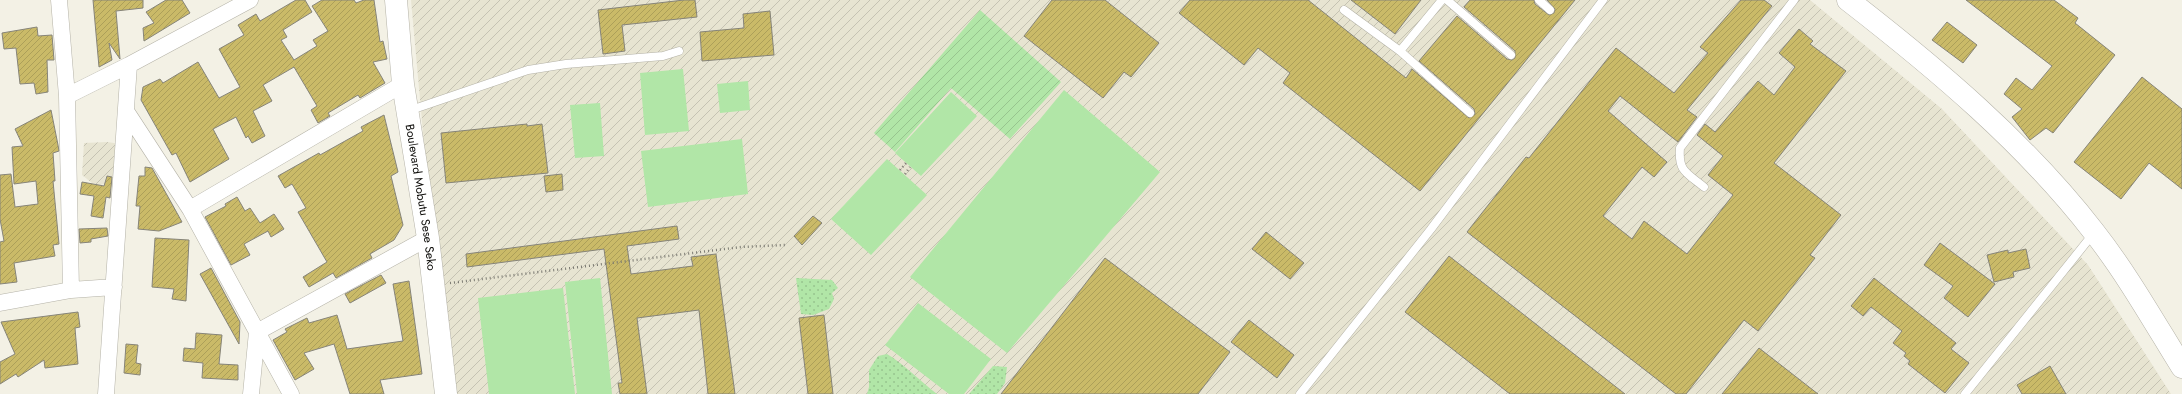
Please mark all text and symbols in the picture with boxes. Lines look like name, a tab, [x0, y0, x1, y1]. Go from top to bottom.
street label: Boulevard Mobutu Sese Seko	[401, 123, 441, 272]

